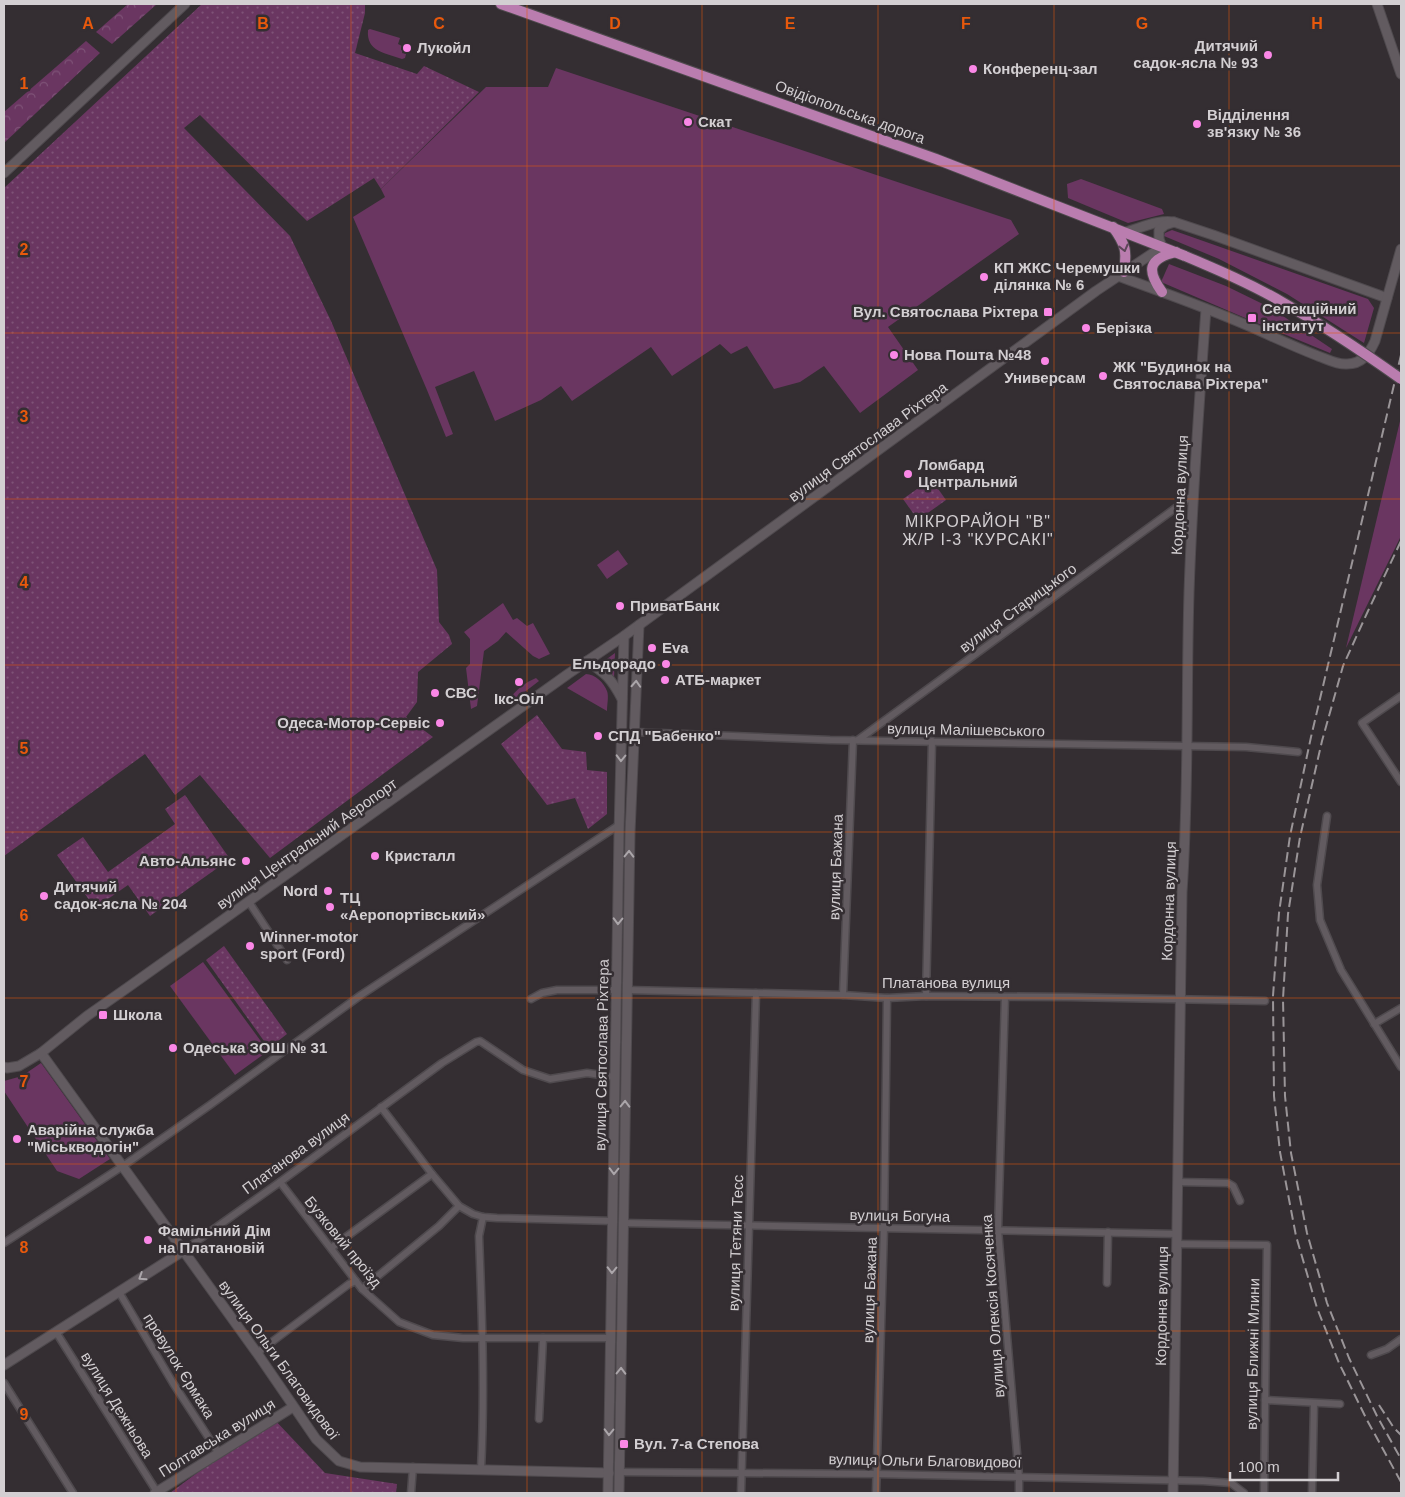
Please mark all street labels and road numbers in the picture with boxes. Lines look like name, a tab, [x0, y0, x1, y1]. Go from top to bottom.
street label: Овідіопольська дорога	[773, 77, 928, 147]
street label: вулиця Святослава Ріхтера	[785, 378, 951, 505]
street label: Кордонна вулиця	[1168, 435, 1191, 555]
street label: вулиця Старицького	[956, 559, 1079, 656]
street label: вулиця Малішевського	[887, 720, 1045, 739]
street label: вулиця Центральний Аеропорт	[213, 775, 400, 913]
street label: вулиця Бажана	[825, 813, 846, 920]
street label: Кордонна вулиця	[1158, 841, 1179, 961]
street label: вулиця Святослава Ріхтера	[591, 958, 612, 1151]
street label: Платанова вулиця	[882, 974, 1010, 991]
street label: Платанова вулиця	[239, 1108, 353, 1197]
street label: вулиця Тетяни Тесс	[725, 1174, 746, 1311]
street label: Бузковий проїзд	[301, 1193, 385, 1291]
street label: вулиця Богуна	[850, 1206, 951, 1225]
street label: вулиця Олексія Косяченка	[978, 1213, 1007, 1398]
street label: вулиця Бажана	[859, 1236, 880, 1343]
street label: Кордонна вулиця	[1152, 1246, 1171, 1366]
street label: вулиця Ольги Благовидової	[216, 1277, 343, 1443]
street label: вулиця Ближні Млини	[1243, 1278, 1262, 1430]
street label: провулок Єрмака	[140, 1310, 219, 1422]
street label: вулиця Дежньова	[78, 1349, 157, 1461]
street label: Полтавська вулиця	[156, 1395, 278, 1480]
street label: вулиця Ольги Благовидової	[828, 1450, 1022, 1471]

